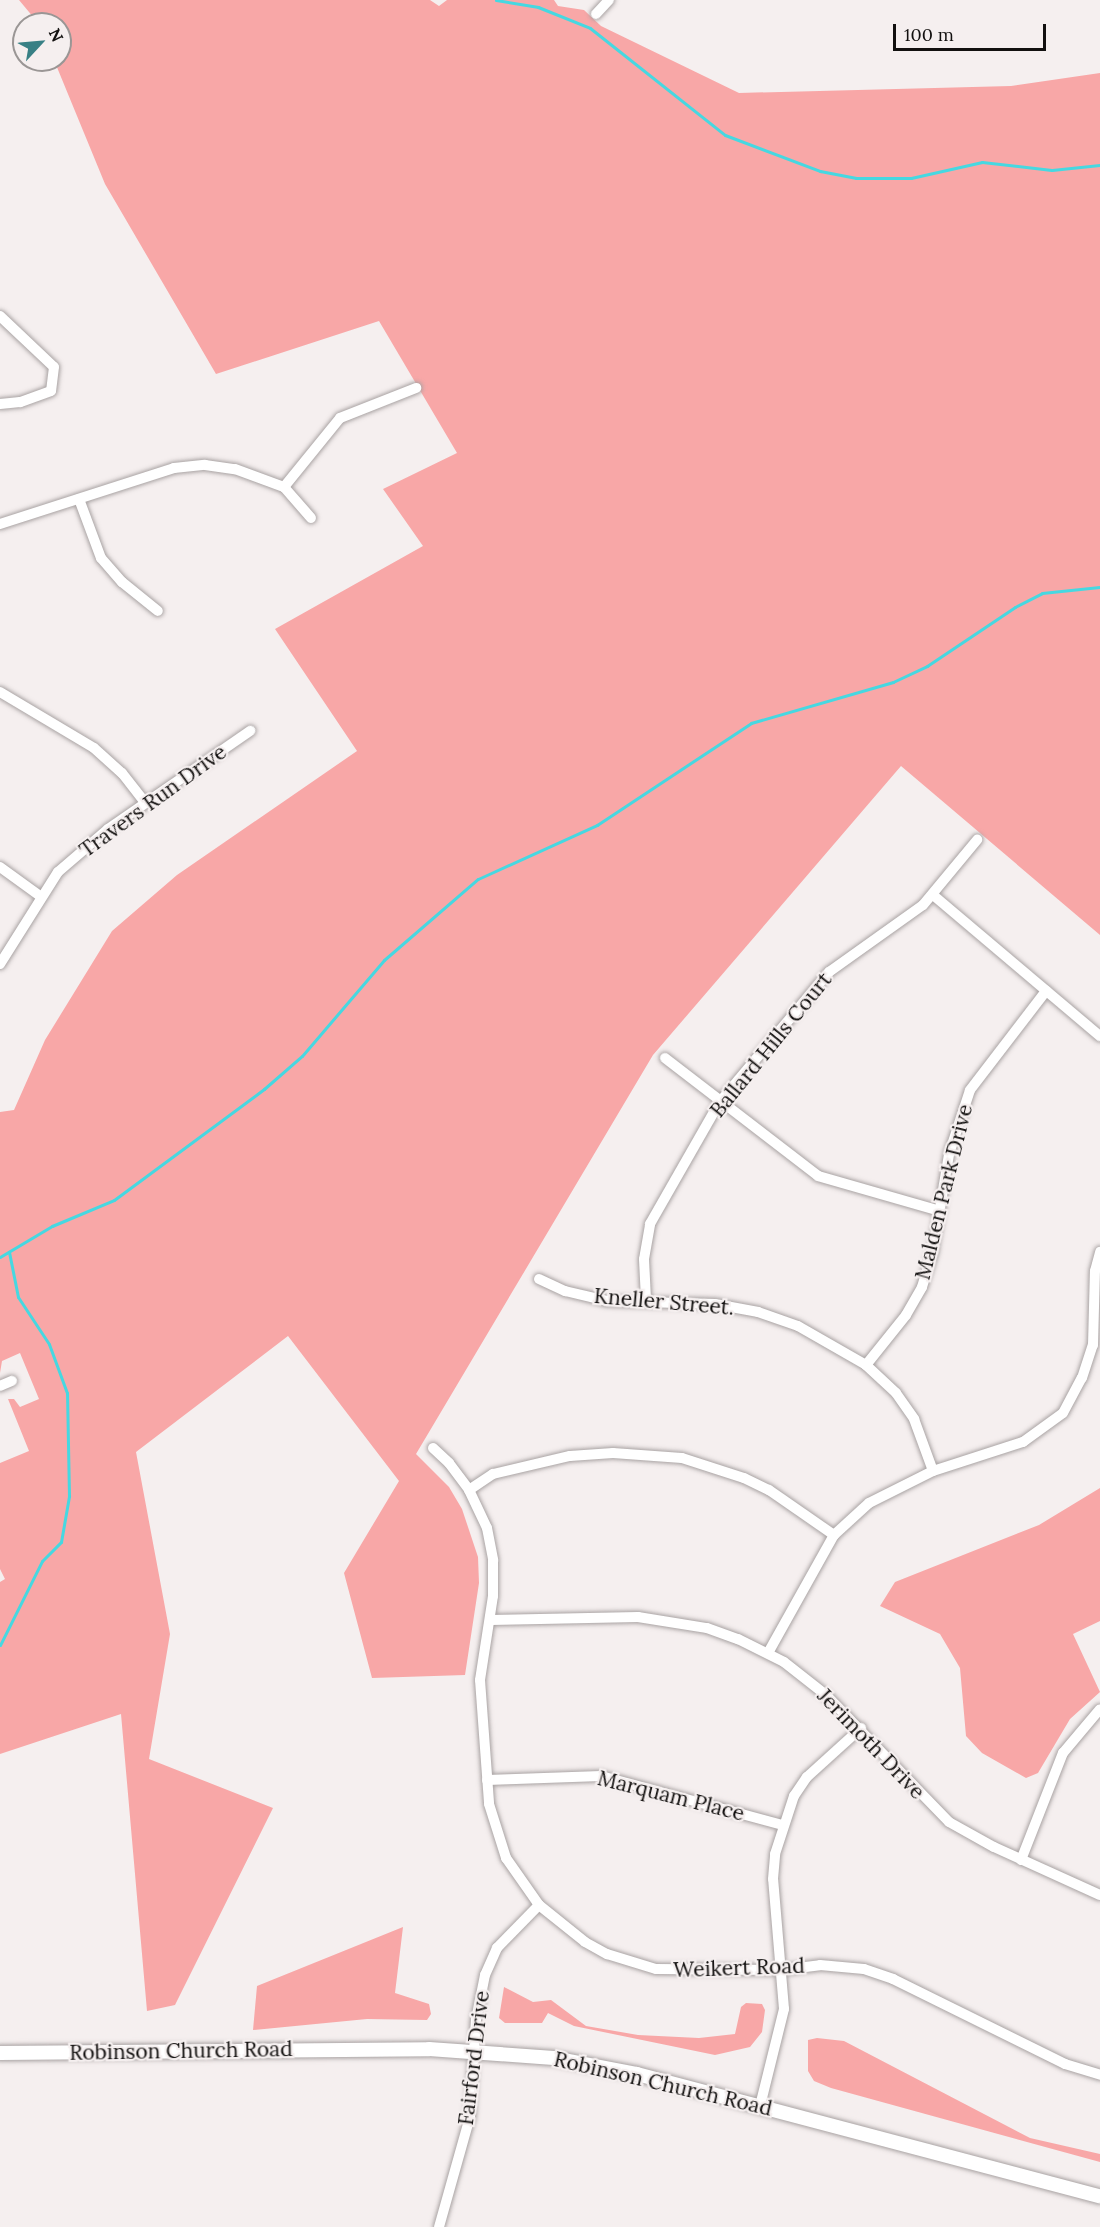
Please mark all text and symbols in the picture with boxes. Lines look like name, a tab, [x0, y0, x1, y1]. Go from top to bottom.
north arrow	[12, 12, 72, 72]
scale bar	[896, 12, 1049, 50]
text: 100 m	[904, 23, 954, 46]
text: N	[45, 25, 68, 45]
street label: Travers Run Drive	[75, 739, 231, 863]
street label: Ballard Hills Court	[705, 968, 837, 1122]
street label: Malden Park Drive	[910, 1102, 978, 1282]
street label: Kneller Street.	[593, 1283, 735, 1321]
street label: Jerimoth Drive	[812, 1684, 930, 1804]
street label: Marquam Place	[595, 1766, 747, 1826]
street label: Weikert Road	[673, 1953, 805, 1983]
street label: Fairford Drive	[453, 1989, 495, 2127]
street label: Robinson Church Road	[69, 2036, 293, 2066]
street label: Robinson Church Road	[551, 2047, 775, 2121]

